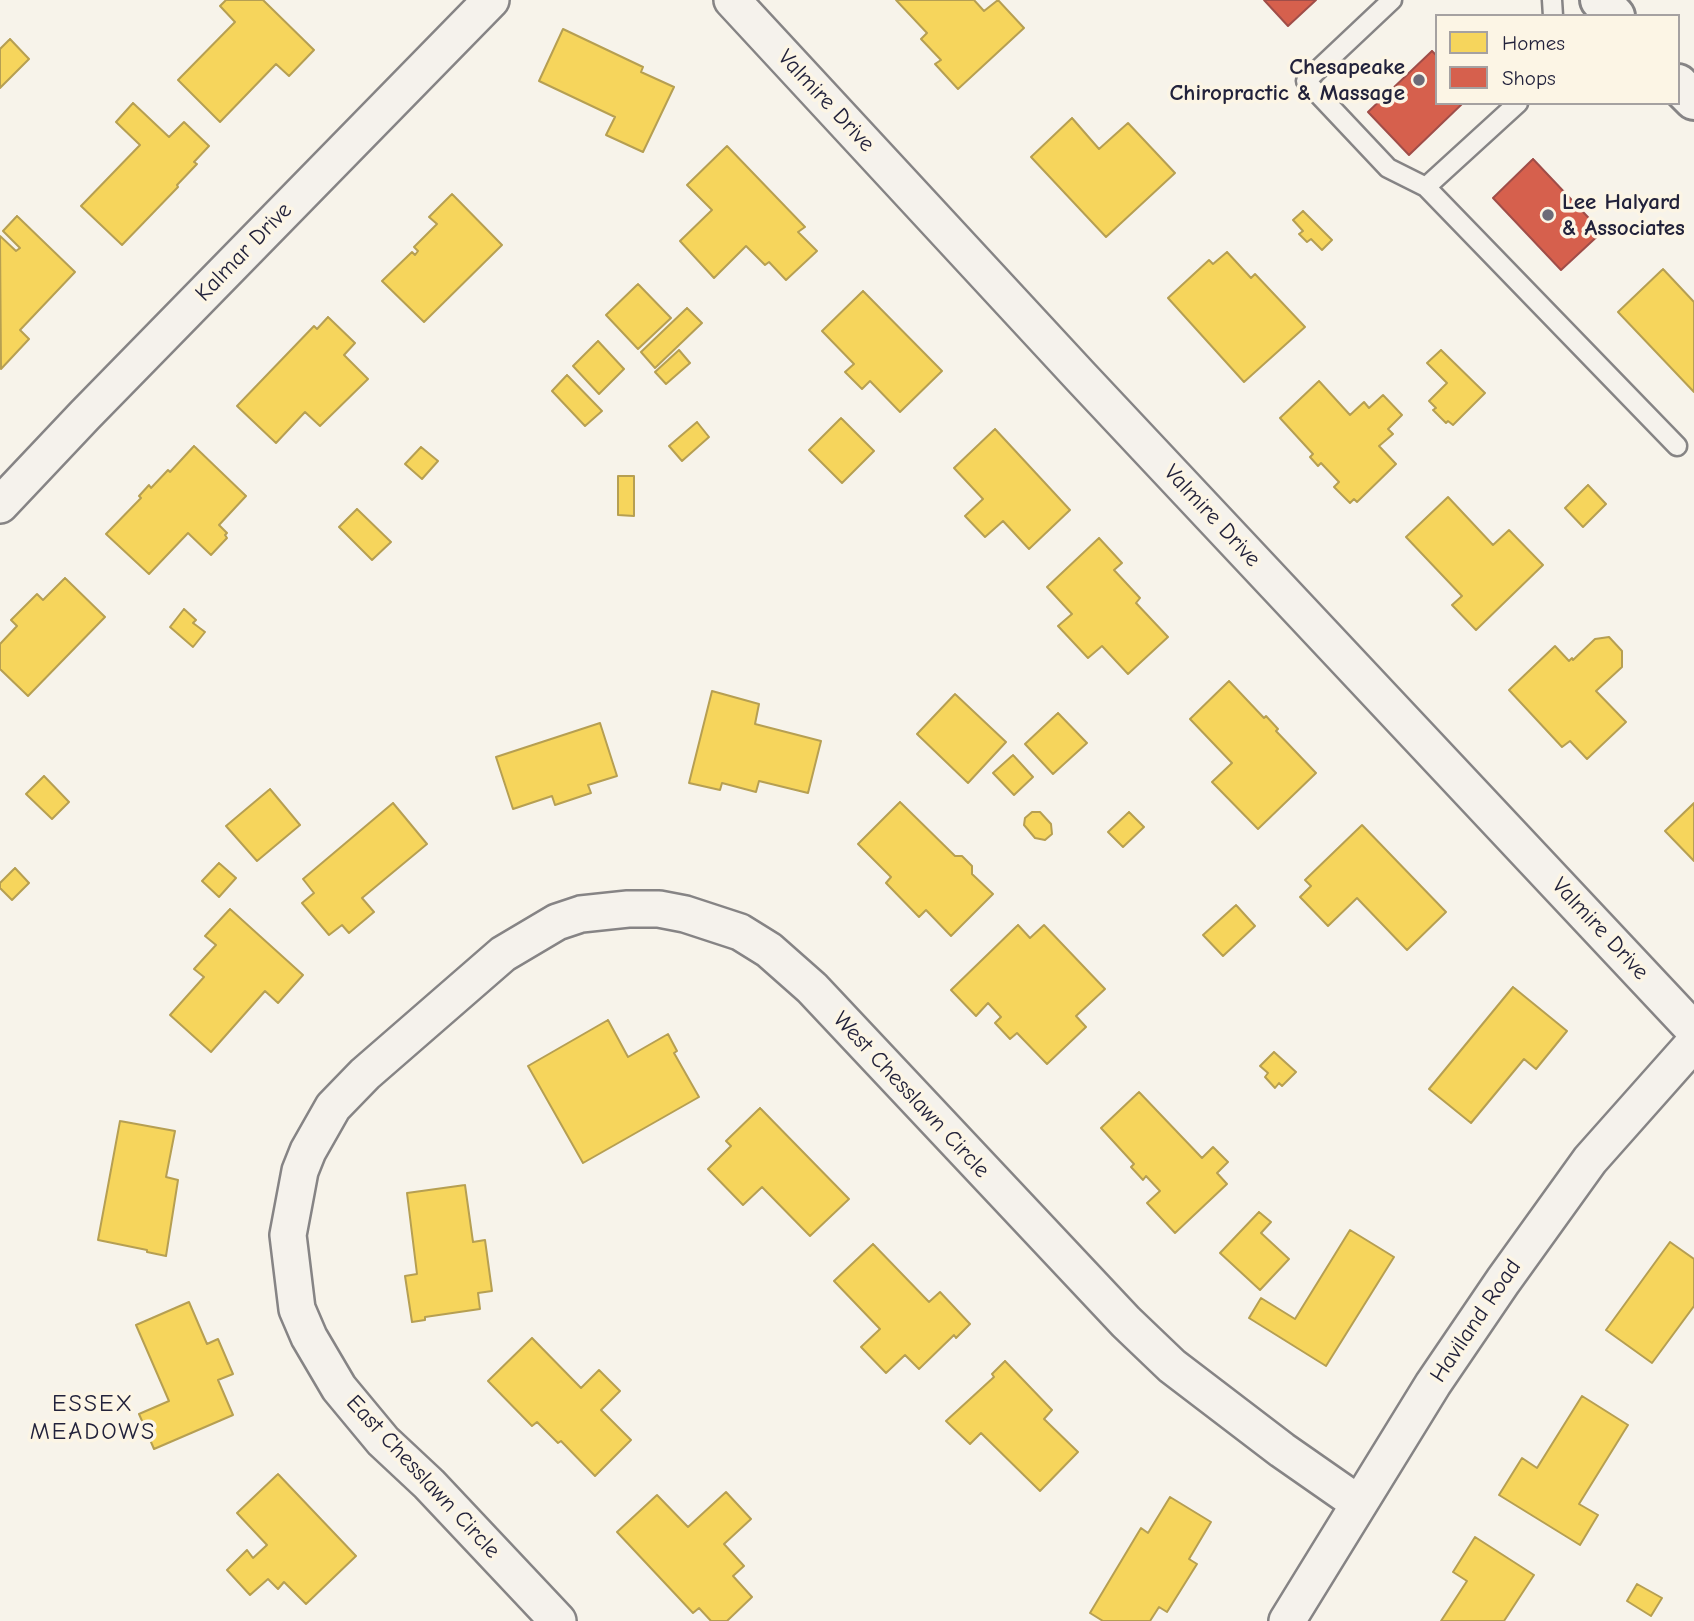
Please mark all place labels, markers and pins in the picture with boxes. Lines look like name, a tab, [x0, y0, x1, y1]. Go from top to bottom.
place label: Chesapeake Chiropractic & Massage	[1170, 53, 1405, 107]
marker: Chesapeake Chiropractic & Massage	[1411, 72, 1427, 88]
place label: Lee Halyard & Associates	[1562, 188, 1685, 242]
marker: Lee Halyard & Associates	[1540, 207, 1556, 223]

